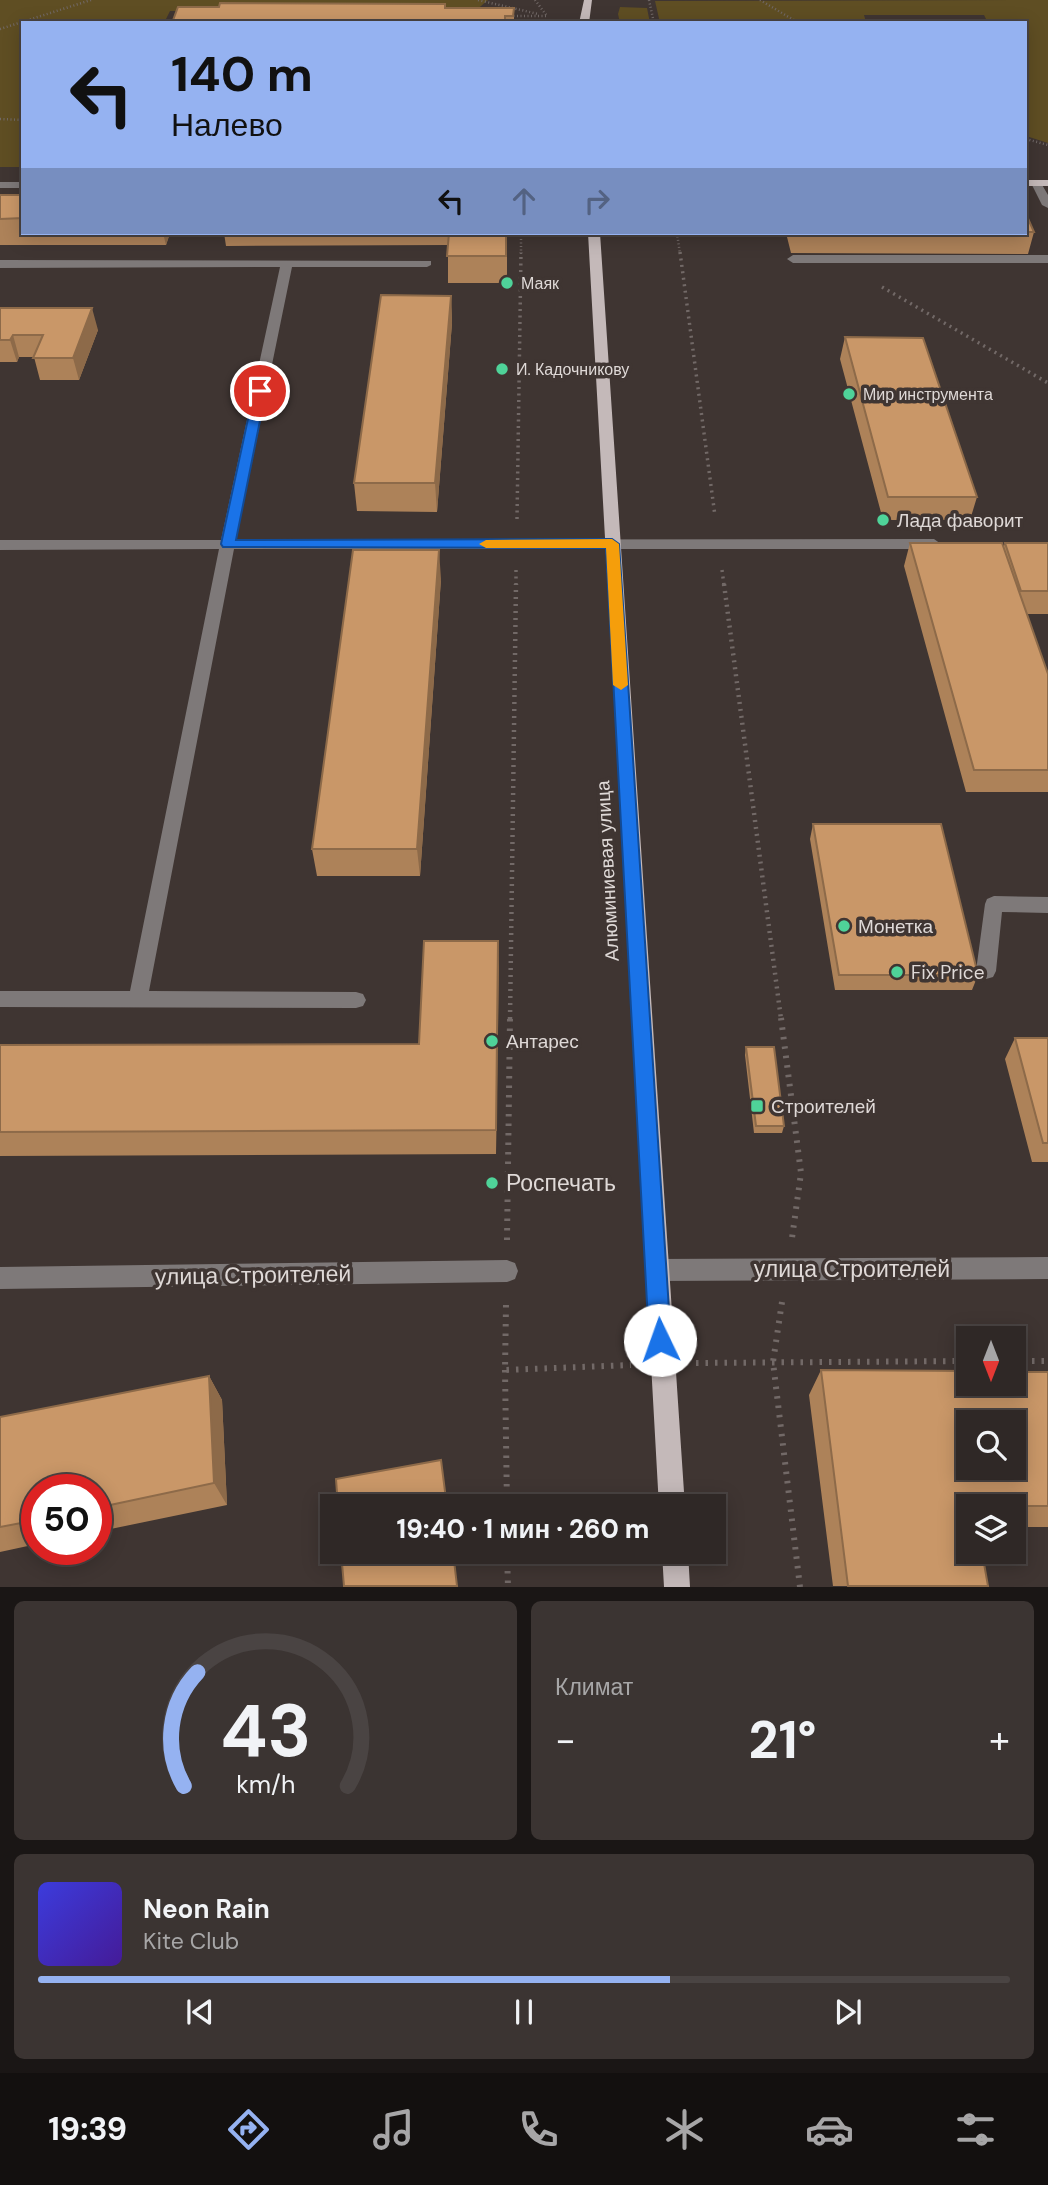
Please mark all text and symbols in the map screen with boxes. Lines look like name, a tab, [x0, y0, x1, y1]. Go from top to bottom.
text: 140 m	[171, 42, 313, 106]
icon: left	[56, 49, 147, 140]
text: Налево	[171, 104, 283, 146]
icon: left	[432, 182, 470, 220]
icon: ahead	[505, 182, 543, 220]
icon: right	[578, 182, 616, 220]
place label: Маяк	[521, 273, 560, 294]
marker: Маяк	[499, 275, 515, 291]
place label: И. Кадочникову	[516, 359, 629, 380]
pin	[230, 361, 290, 421]
marker: И. Кадочникову	[494, 361, 510, 377]
icon: arrive	[241, 372, 279, 410]
place label: Мир инструмента	[863, 384, 993, 405]
marker: Мир инструмента	[841, 386, 857, 402]
place label: Лада фаворит	[897, 508, 1024, 533]
marker: Лада фаворит	[875, 512, 891, 528]
street label: Алюминиевая улица	[590, 779, 625, 962]
place label: Монетка	[858, 914, 933, 939]
marker: Монетка	[836, 918, 852, 934]
place label: Fix Price	[911, 960, 984, 985]
marker: Fix Price	[889, 964, 905, 980]
place label: Антарес	[506, 1029, 579, 1054]
marker: Антарес	[484, 1033, 500, 1049]
place label: Строителей	[771, 1094, 876, 1119]
marker: Строителей	[749, 1098, 765, 1114]
place label: Роспечать	[506, 1168, 616, 1198]
marker: Роспечать	[484, 1175, 500, 1191]
street label: улица Строителей	[754, 1254, 950, 1284]
street label: улица Строителей	[155, 1258, 351, 1292]
position arrow	[623, 1303, 697, 1377]
north arrow	[956, 1326, 1026, 1396]
map controls	[956, 1326, 1026, 1564]
button: search	[956, 1410, 1026, 1480]
speed limit sign: 50	[21, 1474, 112, 1565]
button: layers	[956, 1494, 1026, 1564]
text: 19:40 · 1 мин · 260 m	[397, 1512, 649, 1546]
text: Климат	[555, 1672, 633, 1702]
text: 43	[220, 1685, 311, 1780]
text: 21°	[748, 1706, 817, 1774]
text: −	[555, 1715, 576, 1765]
text: +	[989, 1715, 1010, 1765]
text: km/h	[236, 1768, 295, 1801]
text: Neon Rain	[143, 1892, 270, 1926]
text: Kite Club	[143, 1926, 239, 1956]
icon: previous	[181, 1993, 219, 2031]
icon: pause	[505, 1993, 543, 2031]
icon: next	[829, 1993, 867, 2031]
icon: directions	[224, 2105, 273, 2154]
icon: music	[369, 2105, 418, 2154]
icon: phone	[514, 2105, 563, 2154]
icon: climate	[660, 2105, 709, 2154]
icon: car	[805, 2105, 854, 2154]
icon: filters	[951, 2105, 1000, 2154]
text: 19:39	[48, 2108, 127, 2150]

